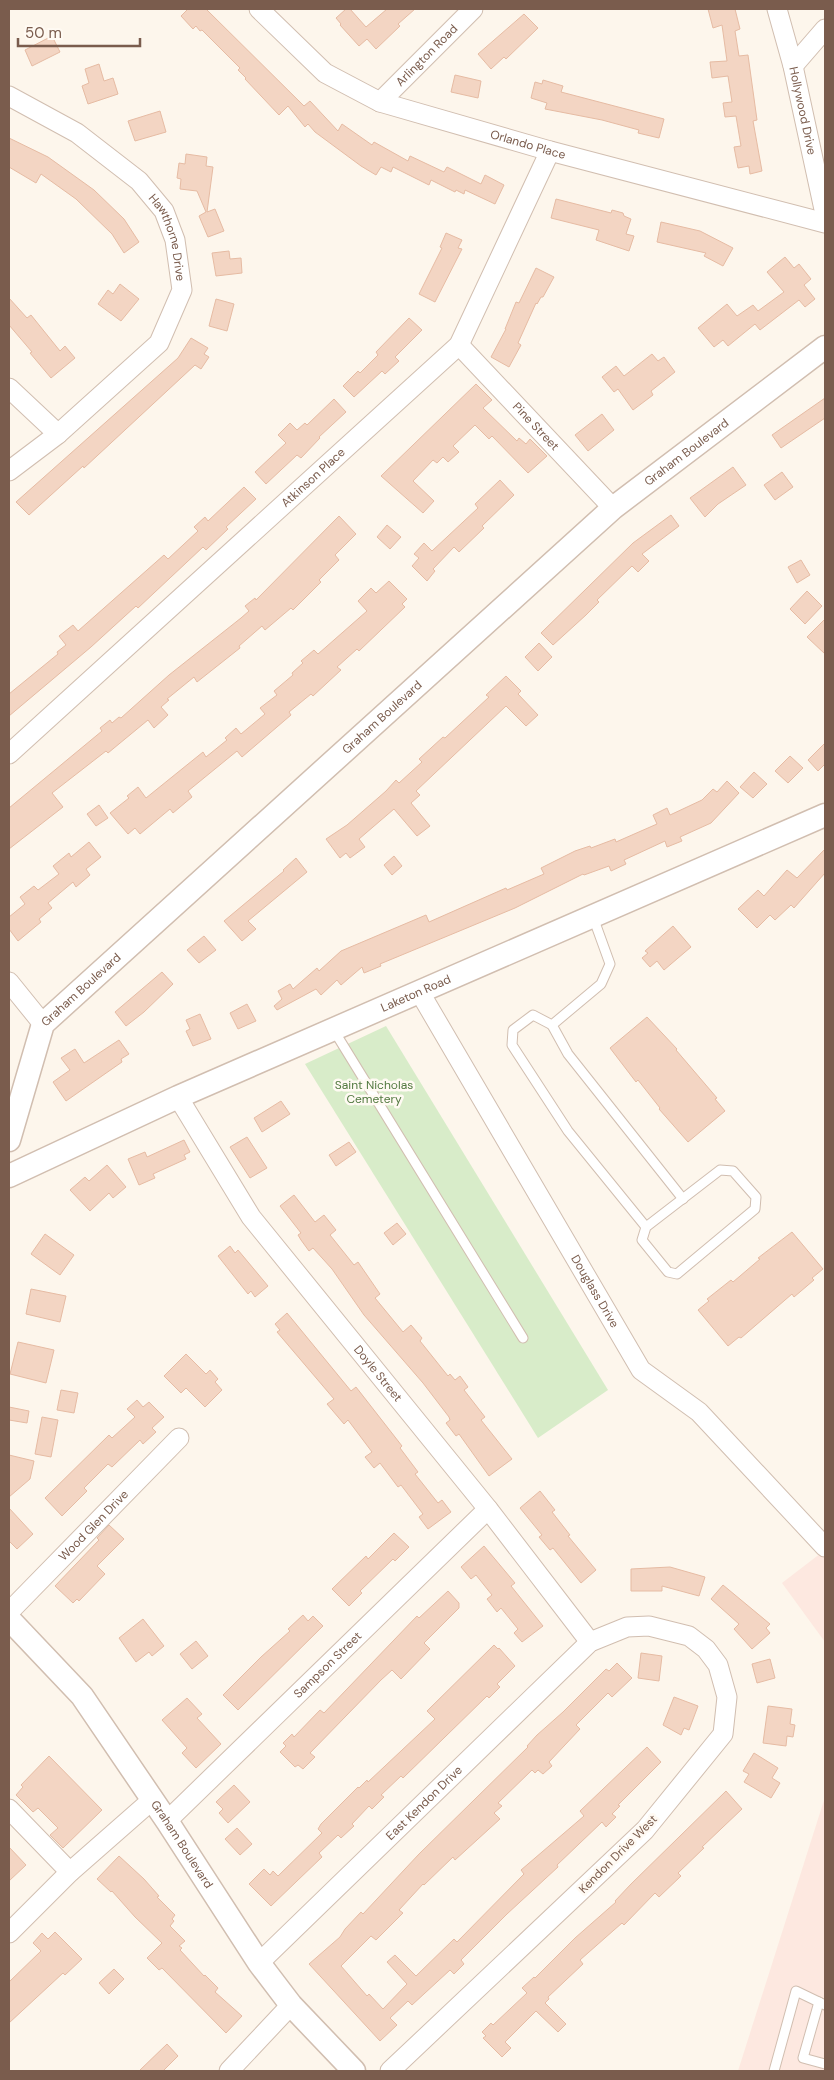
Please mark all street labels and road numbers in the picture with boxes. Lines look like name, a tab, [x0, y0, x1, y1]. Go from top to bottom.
street label: Arlington Road	[392, 21, 461, 90]
street label: Hollywood Drive	[785, 65, 820, 156]
street label: Orlando Place	[488, 126, 567, 163]
street label: Hawthorne Drive	[145, 190, 189, 282]
street label: Pine Street	[509, 399, 563, 454]
street label: Graham Boulevard	[641, 415, 732, 490]
street label: Atkinson Place	[278, 444, 349, 511]
street label: Graham Boulevard	[339, 677, 425, 757]
street label: Graham Boulevard	[38, 949, 124, 1030]
street label: Laketon Road	[378, 971, 453, 1016]
street label: Douglass Drive	[567, 1252, 623, 1331]
street label: Doyle Street	[350, 1342, 406, 1405]
street label: Wood Glen Drive	[55, 1486, 132, 1564]
street label: Sampson Street	[290, 1628, 365, 1702]
street label: East Kendon Drive	[382, 1762, 466, 1844]
street label: Graham Boulevard	[147, 1797, 217, 1892]
street label: Kendon Drive West	[575, 1811, 661, 1897]

